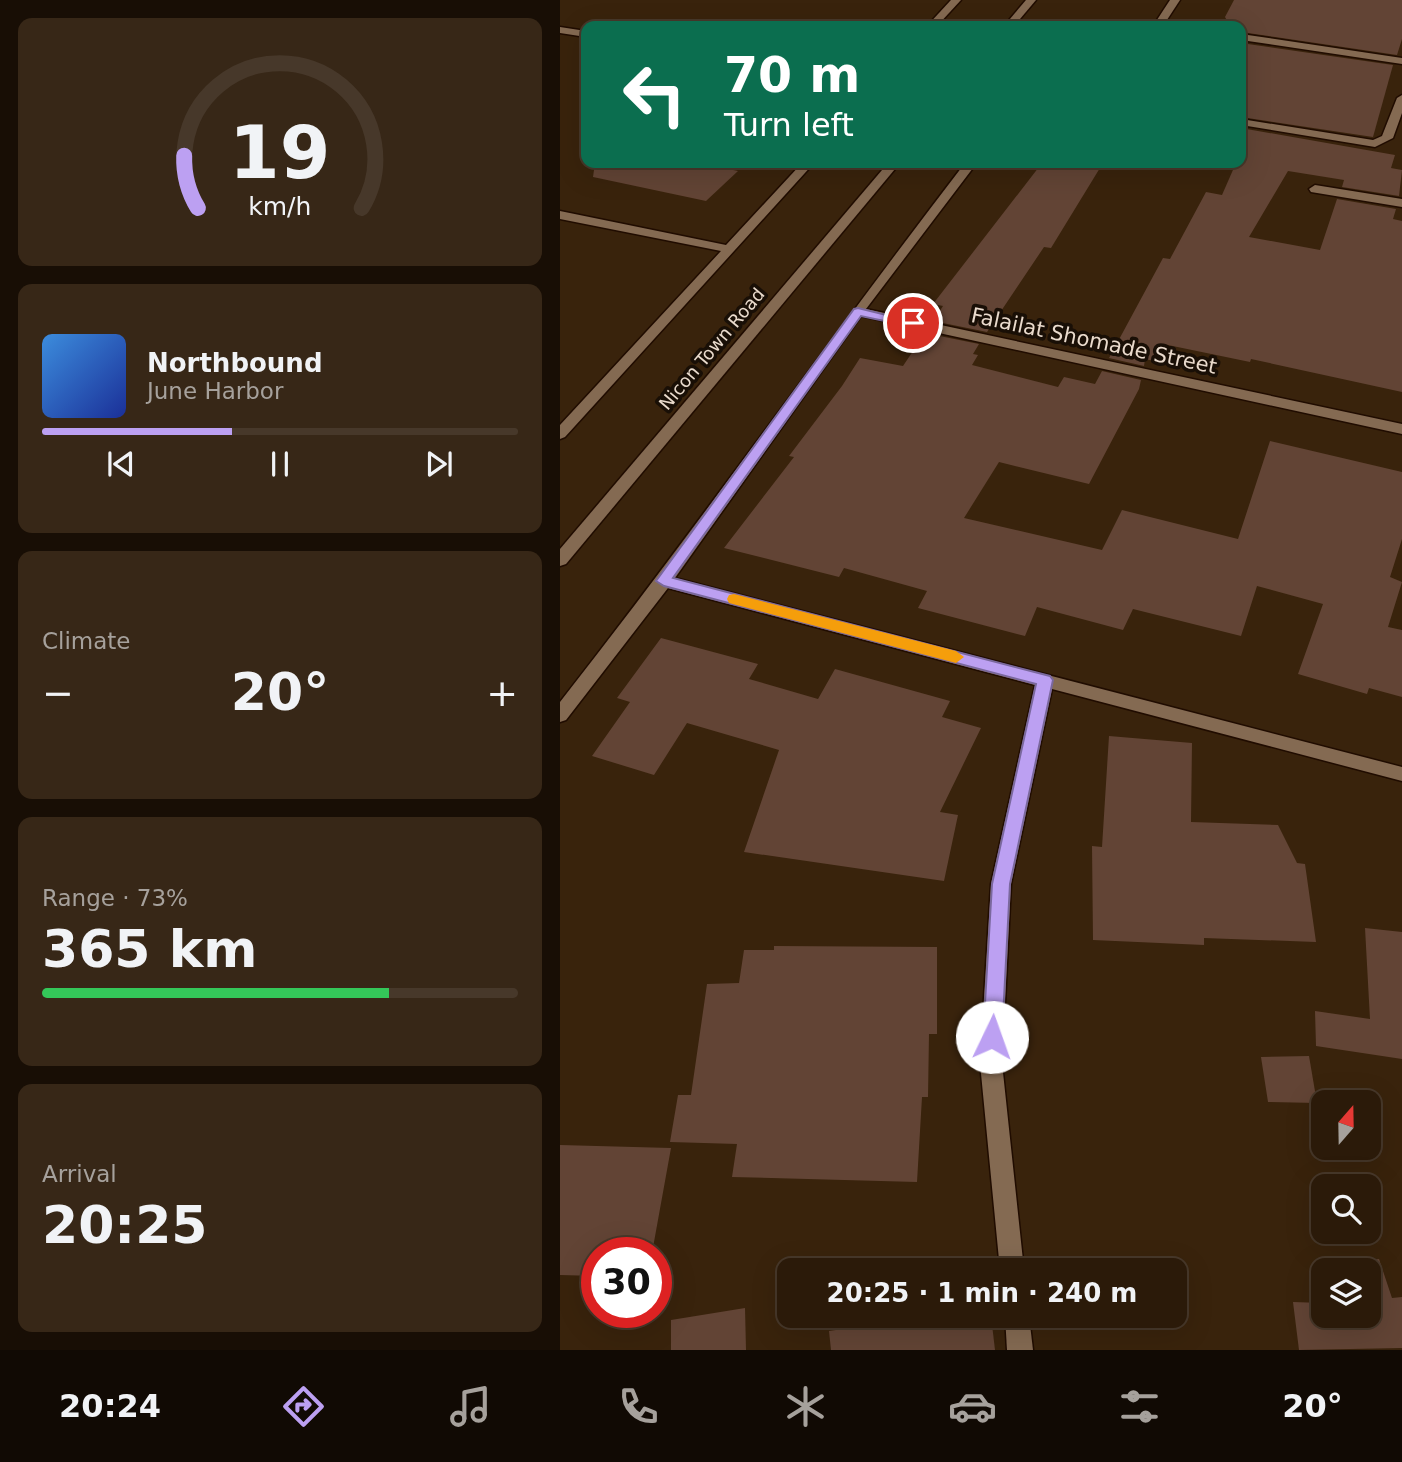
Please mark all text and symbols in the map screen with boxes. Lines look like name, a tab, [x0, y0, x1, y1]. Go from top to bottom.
text: 70 m	[724, 47, 860, 104]
icon: left	[609, 49, 700, 140]
text: Turn left	[724, 106, 854, 144]
text: 19	[229, 111, 331, 196]
text: km/h	[248, 192, 312, 221]
street label: Nicon Town Road	[655, 284, 769, 414]
pin	[883, 293, 943, 353]
street label: Falailat Shomade Street	[969, 303, 1219, 379]
icon: arrive	[894, 304, 932, 342]
text: Northbound	[147, 348, 323, 378]
text: June Harbor	[147, 378, 283, 404]
icon: previous	[102, 445, 140, 483]
icon: pause	[261, 445, 299, 483]
icon: next	[420, 445, 458, 483]
text: Climate	[42, 628, 131, 654]
text: 20°	[231, 662, 329, 722]
text: −	[42, 671, 74, 715]
text: +	[486, 671, 518, 715]
text: Range · 73%	[42, 885, 188, 911]
text: 365 km	[42, 919, 257, 979]
position arrow	[955, 1000, 1029, 1074]
north arrow	[1311, 1090, 1381, 1160]
map controls	[1311, 1090, 1381, 1328]
text: Arrival	[42, 1161, 117, 1187]
button: search	[1311, 1174, 1381, 1244]
text: 20:25	[42, 1195, 208, 1255]
speed limit sign: 30	[581, 1237, 672, 1328]
button: layers	[1311, 1258, 1381, 1328]
text: 20:25 · 1 min · 240 m	[827, 1278, 1137, 1308]
icon: directions	[279, 1382, 328, 1431]
icon: music	[446, 1382, 495, 1431]
icon: phone	[614, 1382, 663, 1431]
icon: climate	[781, 1382, 830, 1431]
icon: car	[948, 1382, 997, 1431]
icon: filters	[1115, 1382, 1164, 1431]
text: 20:24	[59, 1387, 161, 1425]
text: 20°	[1282, 1387, 1343, 1425]

